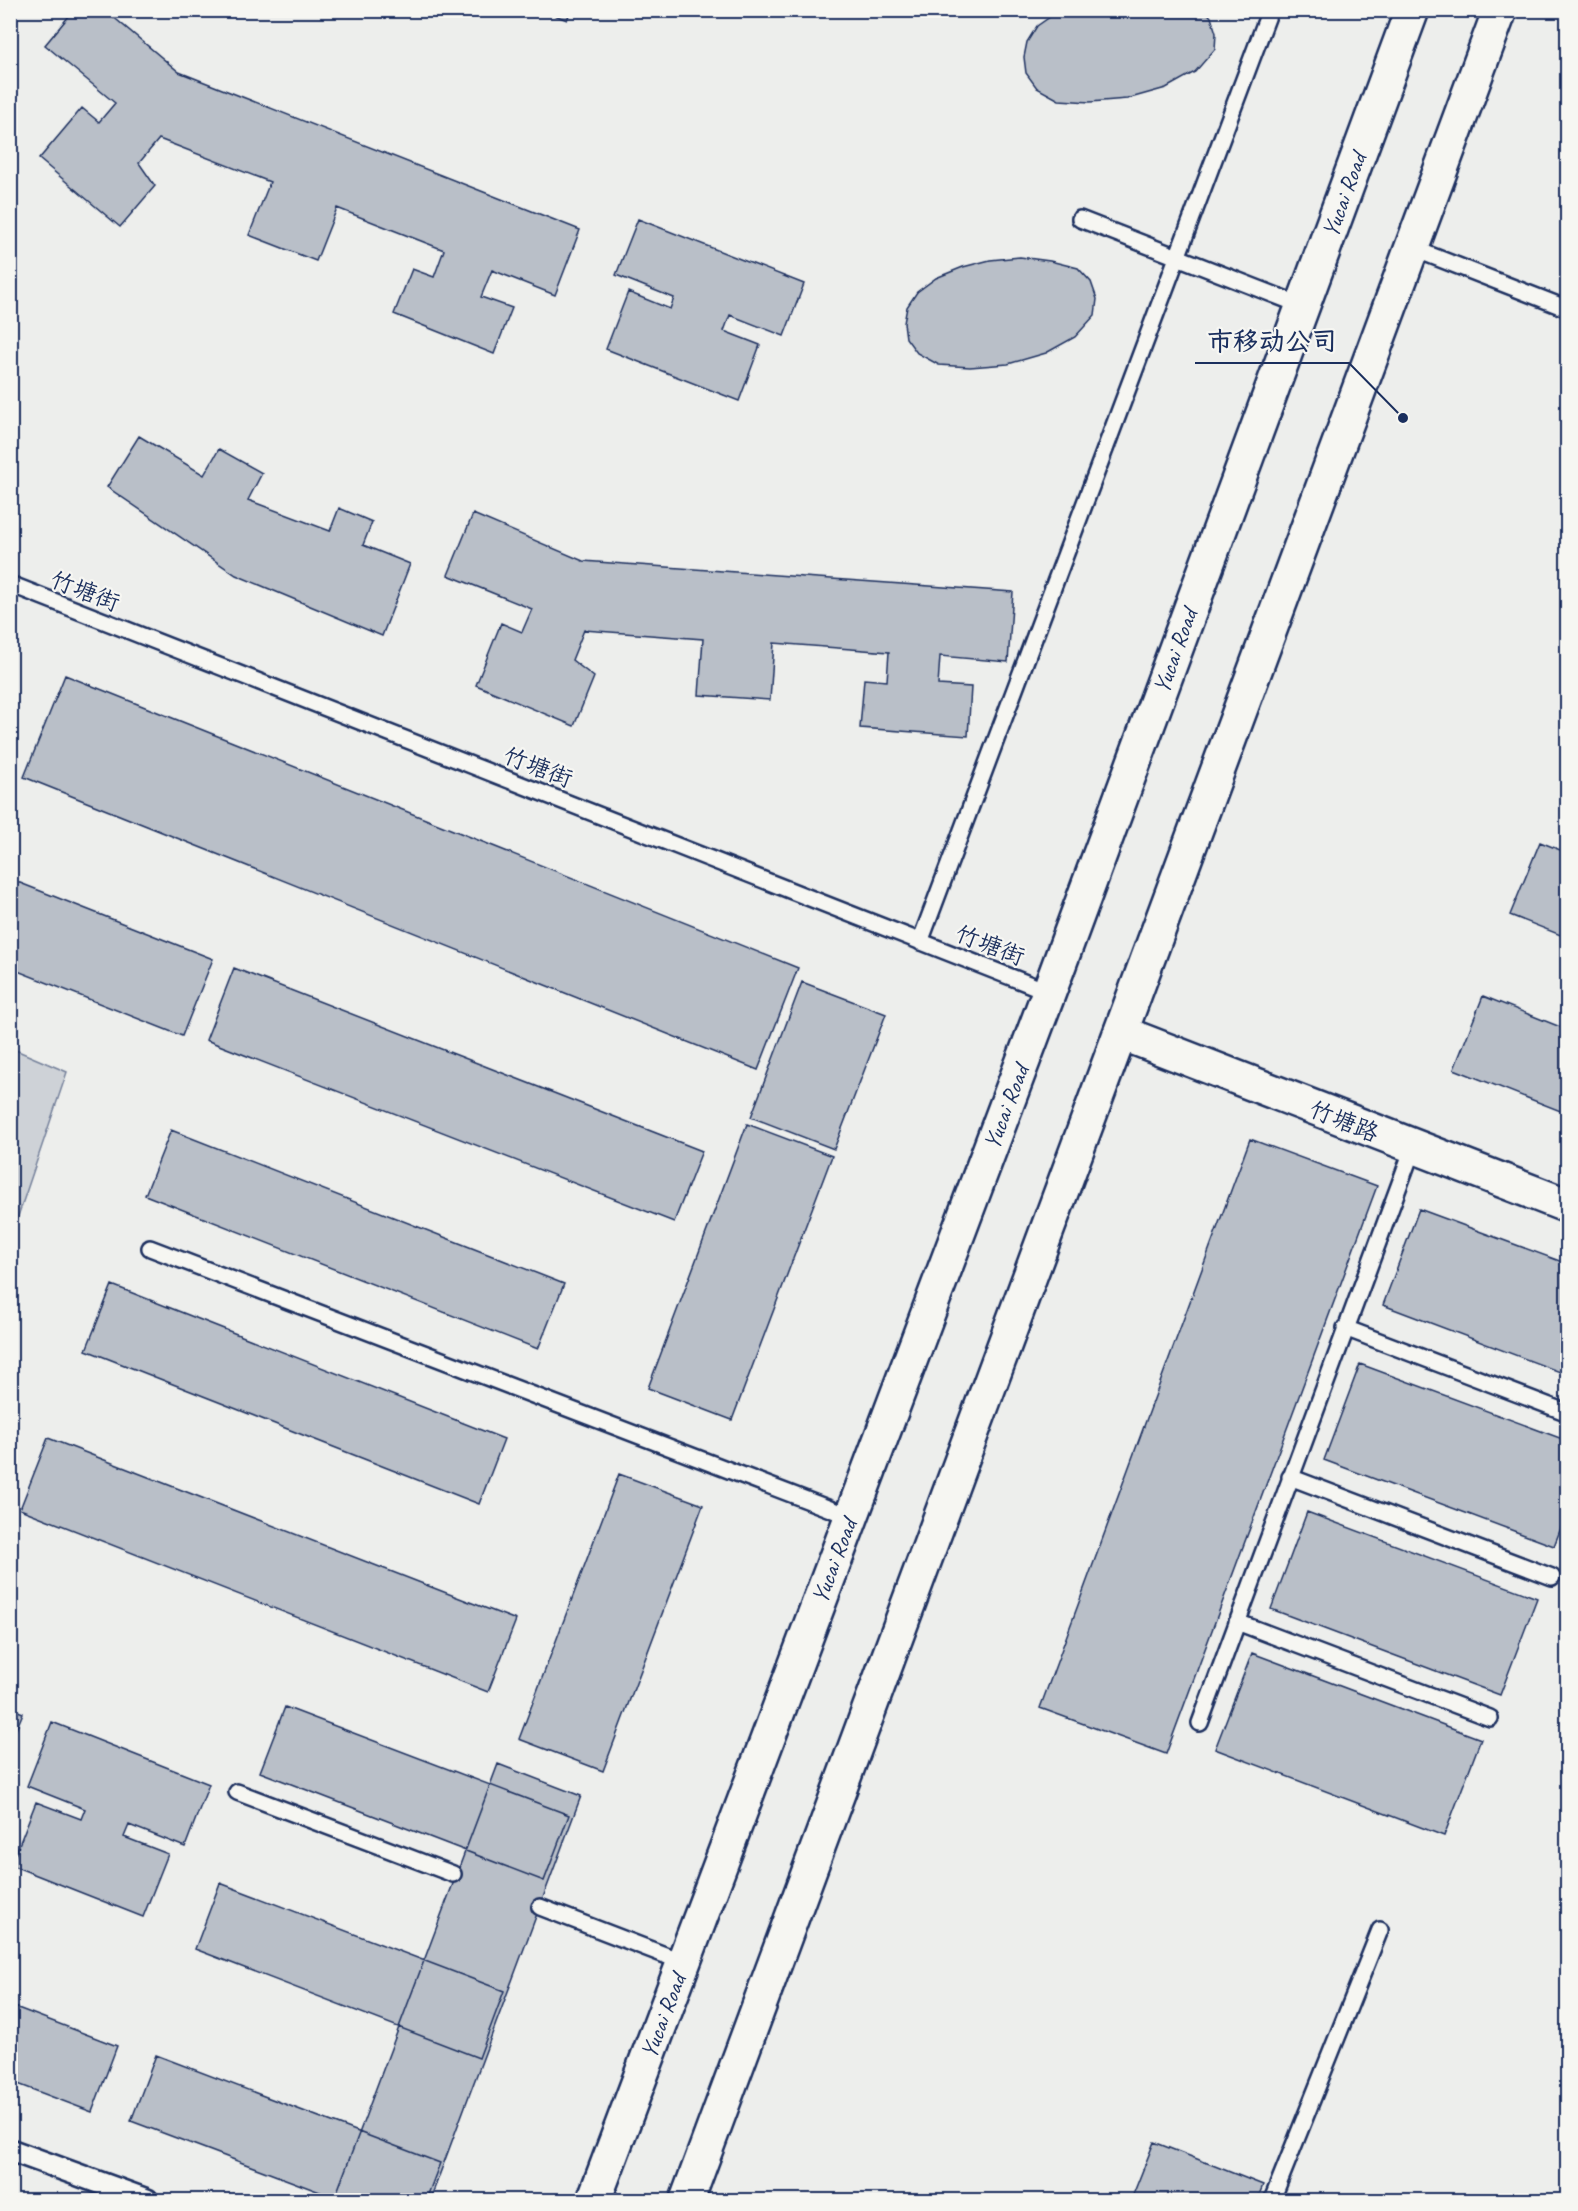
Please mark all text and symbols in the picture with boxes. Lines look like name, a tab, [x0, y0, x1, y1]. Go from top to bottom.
street label: Yucai Road	[1315, 145, 1374, 241]
callout: 市移动公司	[1195, 319, 1349, 363]
text: 市移动公司	[1207, 325, 1337, 358]
street label: 竹塘街	[46, 564, 124, 618]
street label: Yucai Road	[1146, 601, 1205, 697]
street label: 竹塘街	[499, 740, 577, 794]
street label: 竹塘街	[951, 918, 1029, 972]
street label: Yucai Road	[976, 1057, 1037, 1153]
street label: 竹塘路	[1305, 1094, 1383, 1148]
street label: Yucai Road	[804, 1511, 865, 1607]
street label: Yucai Road	[633, 1966, 694, 2062]

